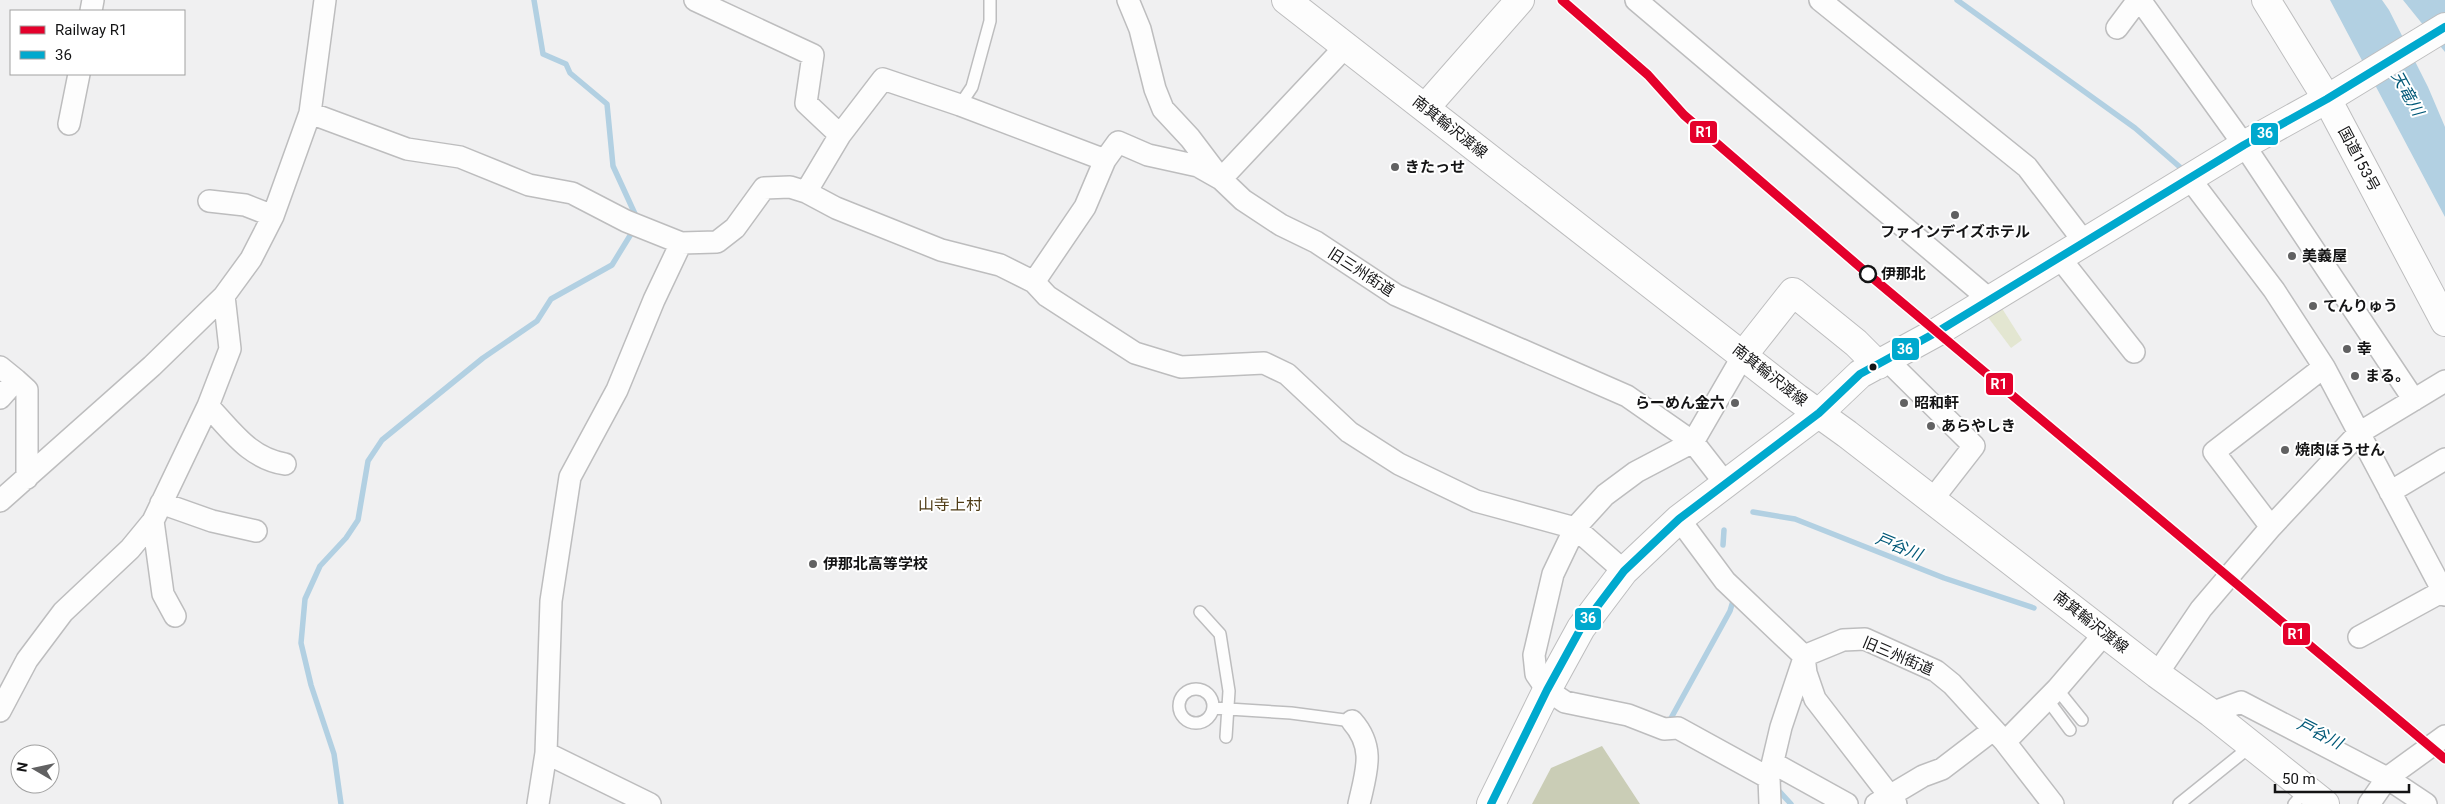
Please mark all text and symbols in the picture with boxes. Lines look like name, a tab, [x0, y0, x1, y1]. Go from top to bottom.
legend	[10, 10, 185, 75]
text: Railway R1	[55, 21, 128, 39]
text: 36	[55, 46, 72, 64]
water label: 天竜川	[2388, 68, 2428, 121]
street label: 南箕輪沢渡線	[1409, 92, 1491, 162]
line badge: R1	[1689, 120, 1718, 144]
line badge: 36	[2250, 122, 2279, 146]
text: R1	[1695, 124, 1713, 140]
street label: 国道153号	[2335, 124, 2383, 194]
text: 36	[2257, 125, 2273, 141]
place label: きたっせ	[1405, 158, 1465, 176]
marker: きたっせ	[1389, 161, 1401, 173]
marker: ファインデイズホテル	[1949, 209, 1961, 221]
place label: ファインデイズホテル	[1880, 223, 2030, 241]
street label: 旧三州街道	[1325, 244, 1397, 300]
place label: 美義屋	[2302, 247, 2347, 265]
marker: 美義屋	[2286, 250, 2298, 262]
marker: 伊那北	[1859, 265, 1877, 283]
place label: 伊那北	[1881, 265, 1926, 283]
place label: てんりゅう	[2323, 297, 2398, 315]
marker: てんりゅう	[2307, 300, 2319, 312]
line badge: 36	[1891, 337, 1920, 361]
street label: 南箕輪沢渡線	[1729, 340, 1811, 410]
place label: 幸	[2357, 340, 2372, 358]
text: 36	[1897, 341, 1913, 357]
marker: 幸	[2341, 343, 2353, 355]
unlabelled marker	[1868, 362, 1878, 372]
place label: まる。	[2365, 367, 2410, 385]
marker: まる。	[2349, 370, 2361, 382]
line badge: R1	[1985, 372, 2014, 396]
text: R1	[1990, 376, 2008, 392]
place label: らーめん金六	[1635, 394, 1725, 412]
place label: 昭和軒	[1914, 394, 1959, 412]
marker: らーめん金六	[1729, 397, 1741, 409]
marker: 昭和軒	[1898, 397, 1910, 409]
place label: あらやしき	[1941, 417, 2016, 435]
marker: あらやしき	[1925, 420, 1937, 432]
place label: 焼肉ほうせん	[2295, 441, 2385, 459]
marker: 焼肉ほうせん	[2279, 444, 2291, 456]
district label: 山寺上村	[918, 495, 982, 514]
water label: 戸谷川	[1873, 529, 1926, 565]
place label: 伊那北高等学校	[823, 555, 928, 573]
marker: 伊那北高等学校	[807, 558, 819, 570]
street label: 南箕輪沢渡線	[2050, 587, 2132, 657]
line badge: 36	[1574, 607, 1602, 631]
text: 36	[1580, 610, 1596, 626]
line badge: R1	[2282, 622, 2311, 646]
text: R1	[2287, 626, 2305, 642]
street label: 旧三州街道	[1860, 633, 1936, 679]
water label: 戸谷川	[2294, 714, 2347, 754]
north arrow	[10, 744, 60, 794]
text: N	[13, 761, 31, 773]
scale bar	[2275, 762, 2409, 794]
text: 50 m	[2282, 770, 2316, 788]

